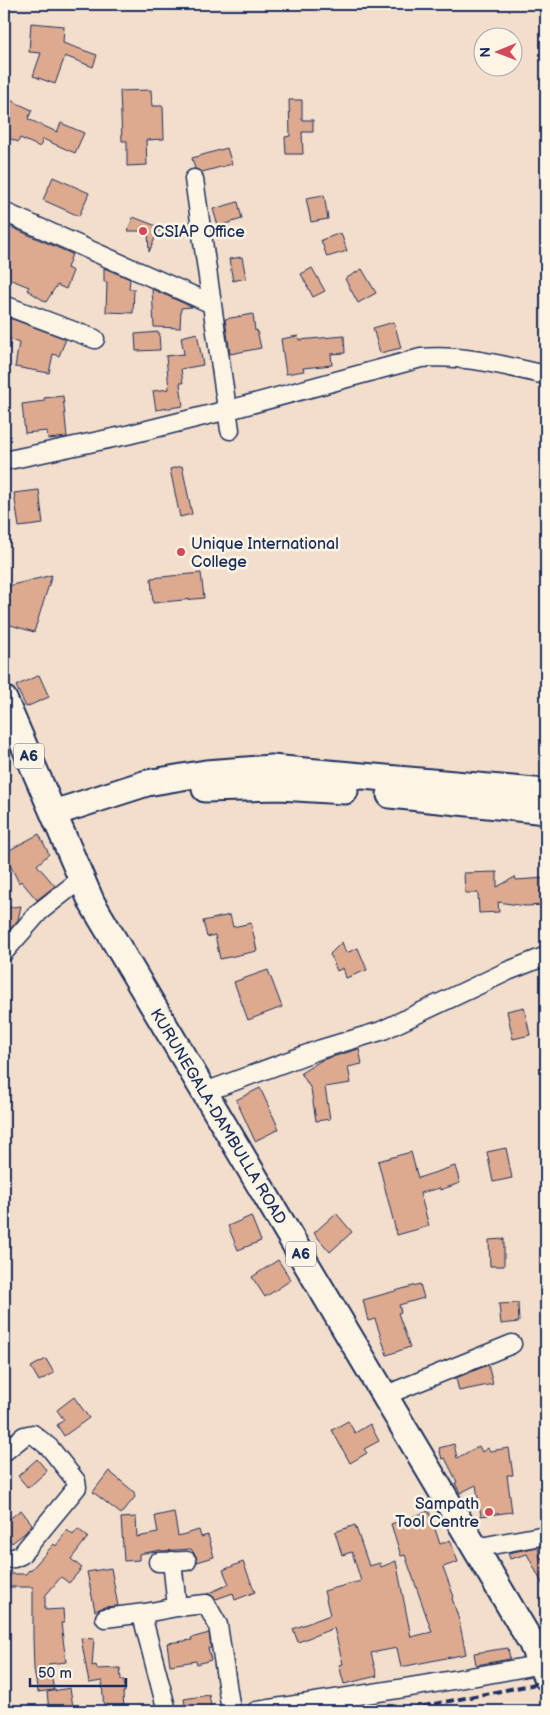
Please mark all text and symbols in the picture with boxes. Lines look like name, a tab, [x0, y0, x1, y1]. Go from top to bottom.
north arrow	[472, 28, 522, 78]
text: N	[477, 47, 494, 58]
place label: CSIAP Office	[153, 223, 245, 242]
marker: CSIAP Office	[137, 225, 149, 237]
place label: Unique International College	[191, 535, 339, 572]
marker: Unique International College	[175, 546, 187, 558]
road number: A6	[14, 744, 44, 768]
street label: KURUNEGALA-DAMBULLA ROAD	[146, 1005, 290, 1228]
road number: A6	[286, 1242, 316, 1266]
place label: Sampath Tool Centre	[395, 1495, 480, 1532]
marker: Sampath Tool Centre	[483, 1506, 495, 1518]
scale bar	[30, 1655, 126, 1687]
text: 50 m	[38, 1664, 72, 1683]

